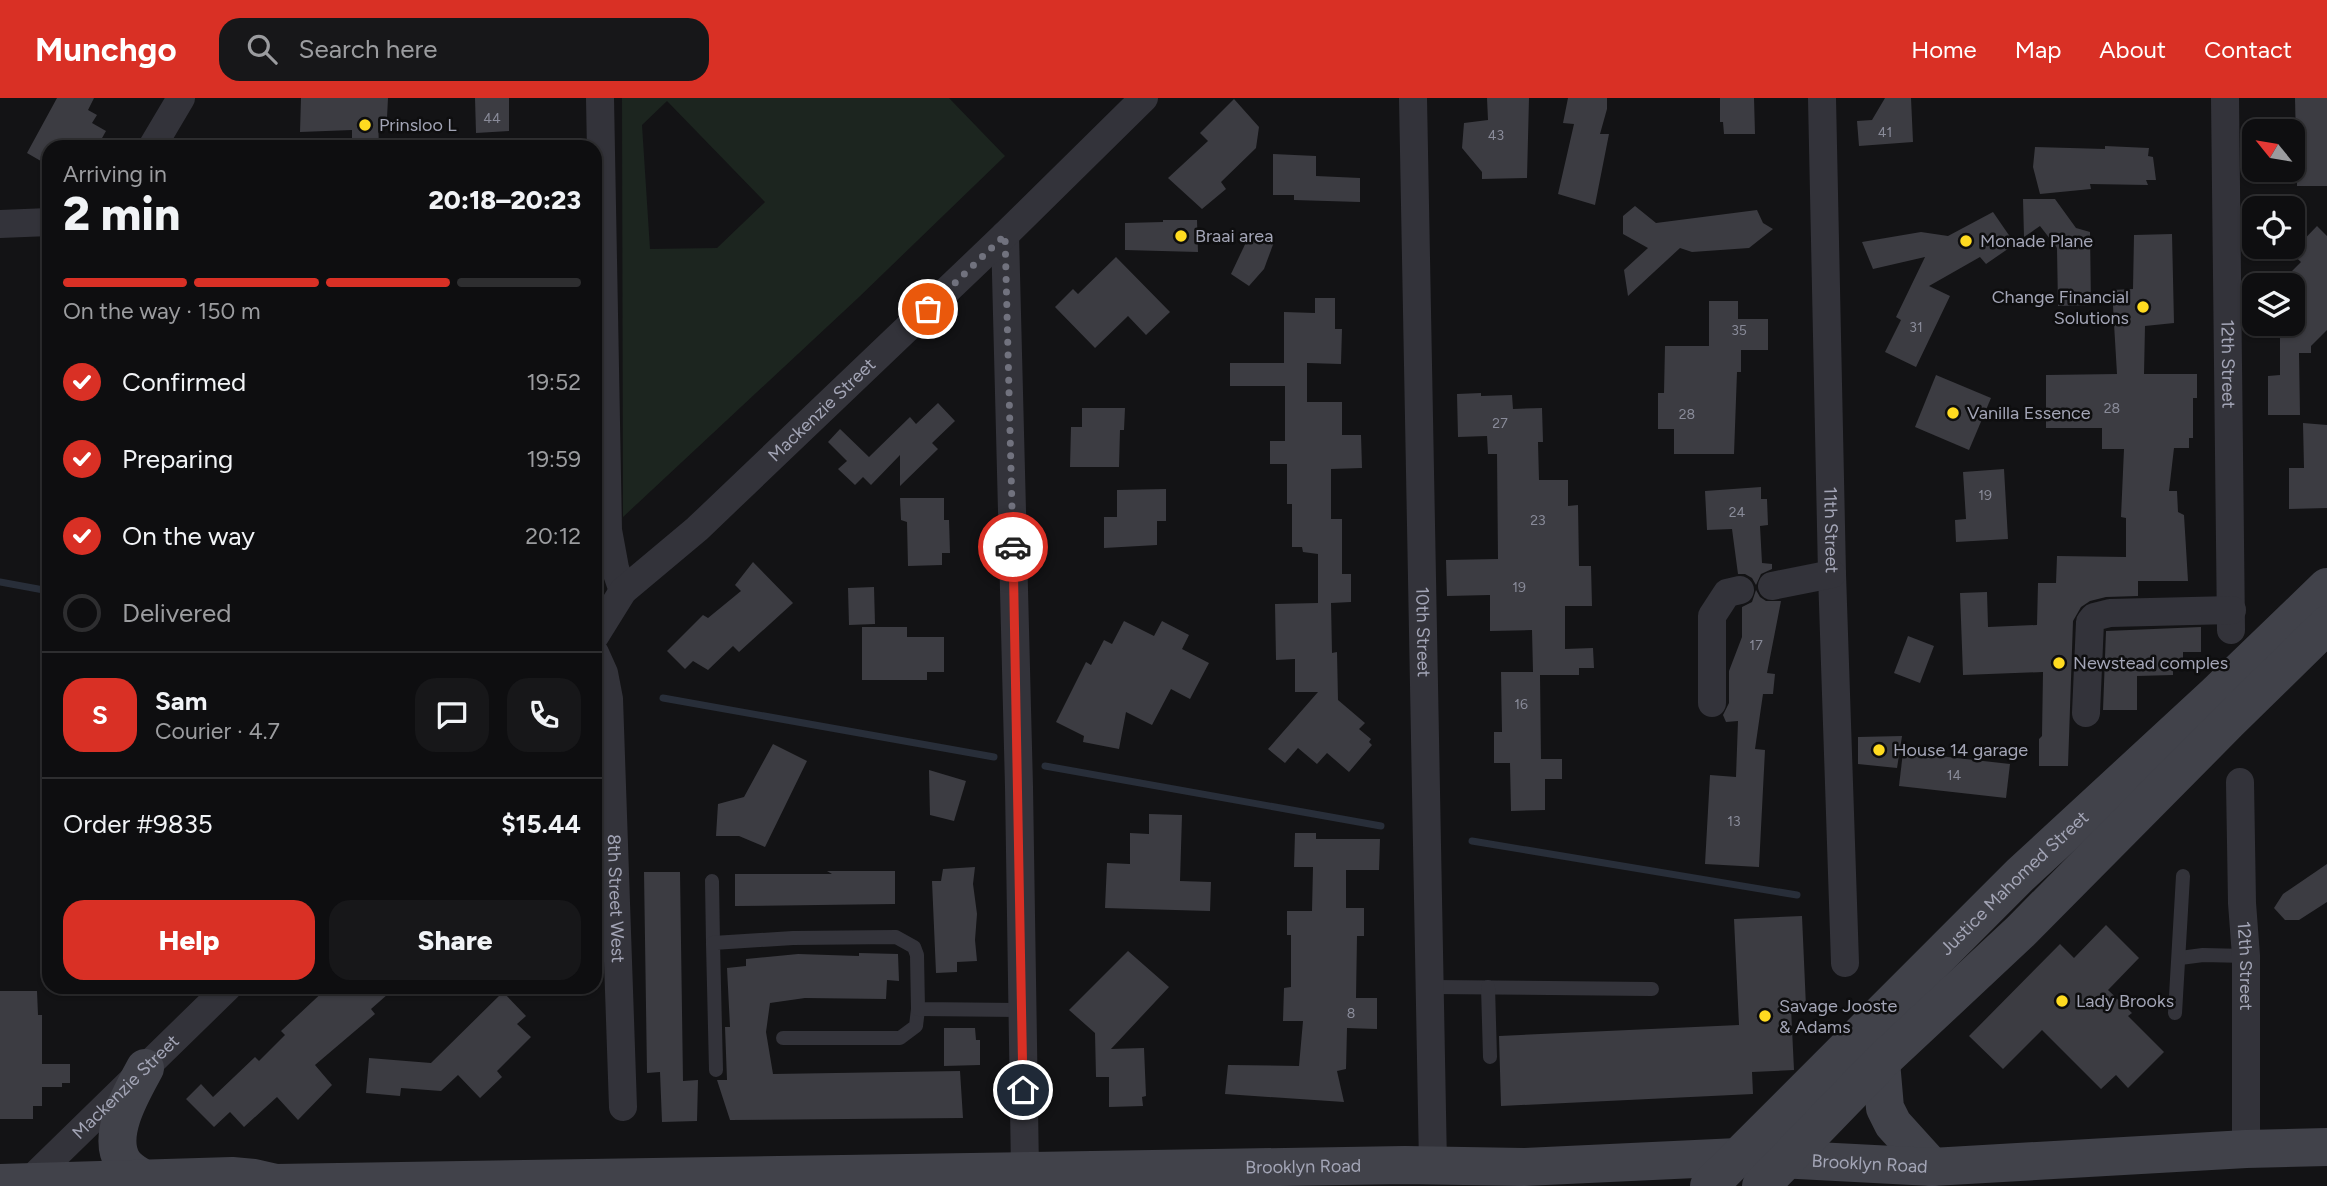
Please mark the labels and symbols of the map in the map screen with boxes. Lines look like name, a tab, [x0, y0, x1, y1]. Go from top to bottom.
house number: 44	[483, 110, 501, 127]
place label: Prinsloo L	[379, 114, 457, 136]
marker: Prinsloo L	[357, 117, 373, 133]
north arrow	[2242, 119, 2305, 182]
house number: 41	[1878, 124, 1892, 141]
house number: 43	[1488, 127, 1504, 144]
place label: Braai area	[1195, 225, 1273, 247]
marker: Braai area	[1173, 228, 1189, 244]
place label: Monade Plane	[1980, 230, 2093, 252]
marker: Monade Plane	[1958, 233, 1974, 249]
pin	[898, 279, 958, 339]
place label: Change Financial Solutions	[1992, 286, 2129, 329]
marker: Change Financial Solutions	[2135, 299, 2151, 315]
house number: 31	[1909, 319, 1923, 336]
street label: 12th Street	[2216, 319, 2240, 409]
house number: 35	[1731, 322, 1747, 339]
street label: Mackenzie Street	[763, 353, 880, 466]
house number: 28	[2104, 400, 2120, 417]
place label: Vanilla Essence	[1967, 402, 2091, 424]
marker: Vanilla Essence	[1945, 405, 1961, 421]
house number: 28	[1679, 406, 1695, 423]
house number: 27	[1492, 415, 1508, 432]
street label: 11th Street	[1819, 486, 1843, 574]
house number: 19	[1978, 487, 1992, 504]
house number: 24	[1729, 504, 1746, 521]
courier	[978, 512, 1048, 582]
house number: 23	[1530, 512, 1546, 529]
house number: 19	[1512, 579, 1526, 596]
street label: 10th Street	[1411, 586, 1435, 678]
house number: 17	[1749, 637, 1763, 654]
place label: Newstead comples	[2073, 652, 2228, 674]
marker: Newstead comples	[2051, 655, 2067, 671]
house number: 16	[1514, 696, 1528, 713]
place label: House 14 garage	[1893, 739, 2028, 761]
marker: House 14 garage	[1871, 742, 1887, 758]
house number: 14	[1947, 767, 1962, 784]
street label: Justice Mahomed Street	[1935, 806, 2093, 960]
house number: 13	[1727, 813, 1741, 830]
street label: 8th Street West	[603, 834, 629, 963]
street label: 12th Street	[2232, 920, 2257, 1011]
place label: Lady Brooks	[2076, 990, 2174, 1012]
marker: Lady Brooks	[2054, 993, 2070, 1009]
place label: Savage Jooste & Adams	[1779, 995, 1898, 1038]
house number: 8	[1347, 1005, 1355, 1022]
marker: Savage Jooste & Adams	[1757, 1008, 1773, 1024]
street label: Mackenzie Street	[68, 1030, 184, 1144]
pin	[993, 1060, 1053, 1120]
street label: Brooklyn Road	[1811, 1150, 1928, 1178]
street label: Brooklyn Road	[1245, 1155, 1361, 1179]

